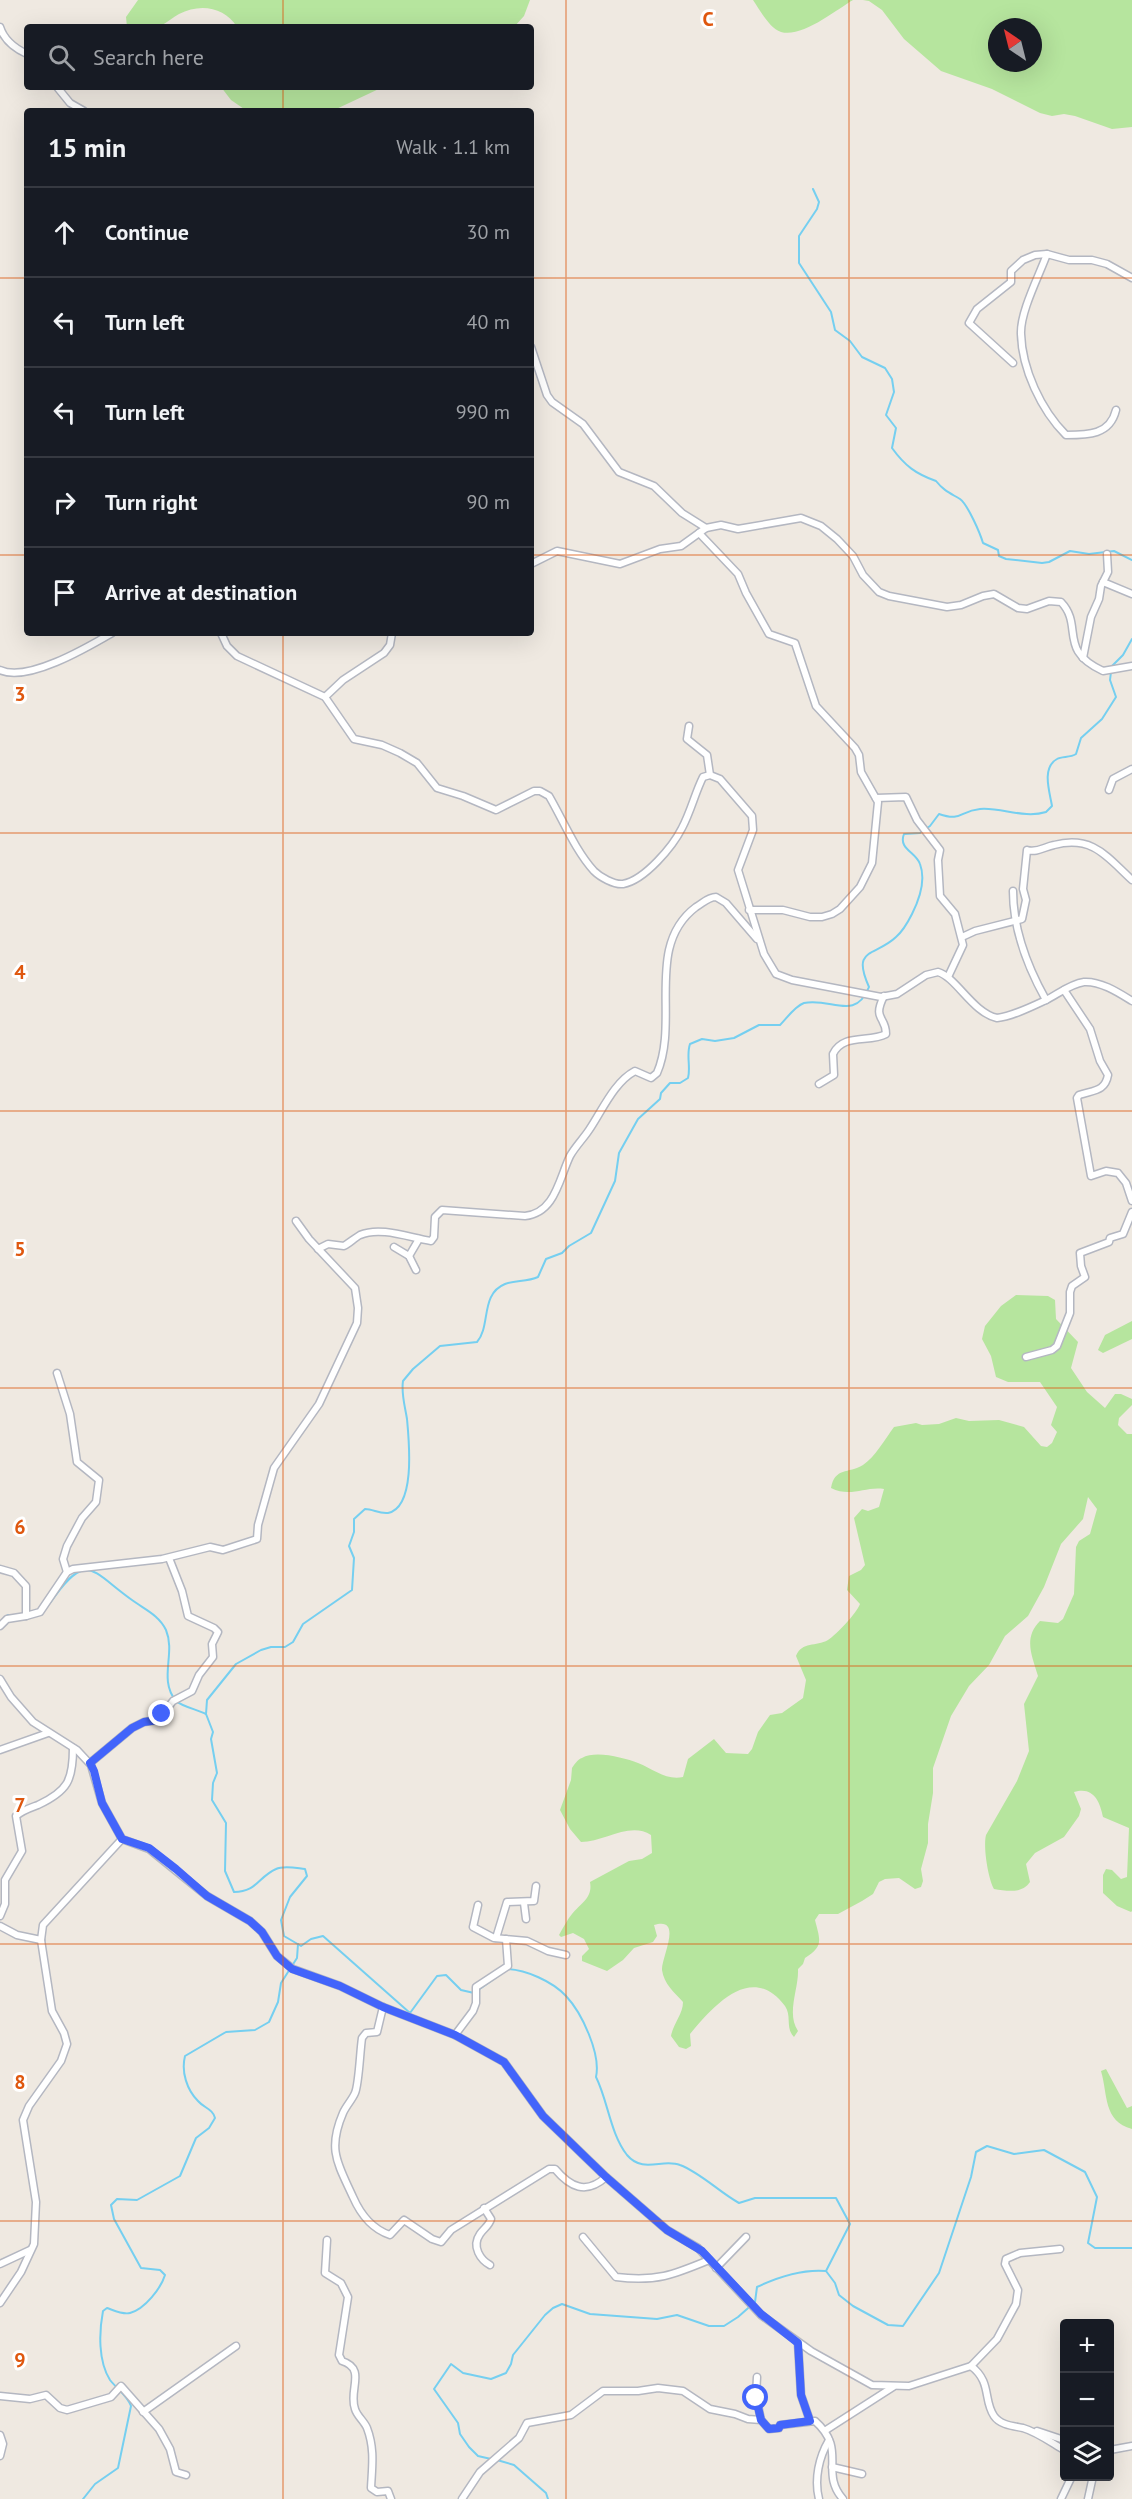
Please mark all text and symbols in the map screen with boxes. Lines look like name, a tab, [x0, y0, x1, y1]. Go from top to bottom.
text: C	[702, 6, 714, 32]
north arrow	[988, 18, 1042, 72]
search box	[24, 24, 534, 90]
icon: search	[45, 41, 78, 74]
text: Search here	[93, 43, 204, 71]
text: 15 min	[48, 131, 126, 164]
text: Walk · 1.1 km	[396, 134, 510, 160]
icon: ahead	[48, 216, 81, 249]
text: Continue	[105, 218, 189, 246]
text: 30 m	[467, 219, 510, 245]
icon: left	[48, 306, 81, 339]
text: Turn left	[105, 308, 185, 336]
text: 40 m	[467, 309, 510, 335]
icon: left	[48, 396, 81, 429]
text: Turn left	[105, 398, 185, 426]
text: 990 m	[456, 399, 510, 425]
icon: right	[48, 486, 81, 519]
text: Turn right	[105, 488, 197, 516]
text: 90 m	[467, 489, 510, 515]
icon: arrive	[48, 576, 81, 609]
text: Arrive at destination	[105, 578, 297, 606]
text: 3	[14, 681, 26, 707]
text: 4	[14, 959, 26, 985]
text: 5	[14, 1236, 26, 1262]
text: 6	[14, 1514, 26, 1540]
route end	[148, 1700, 174, 1726]
text: 7	[14, 1792, 26, 1818]
text: 8	[14, 2069, 26, 2095]
map controls	[1060, 2319, 1114, 2481]
button: +	[1060, 2319, 1114, 2373]
text: 9	[14, 2347, 26, 2373]
button: −	[1060, 2373, 1114, 2427]
route start	[742, 2384, 768, 2410]
button: layers	[1060, 2427, 1114, 2481]

